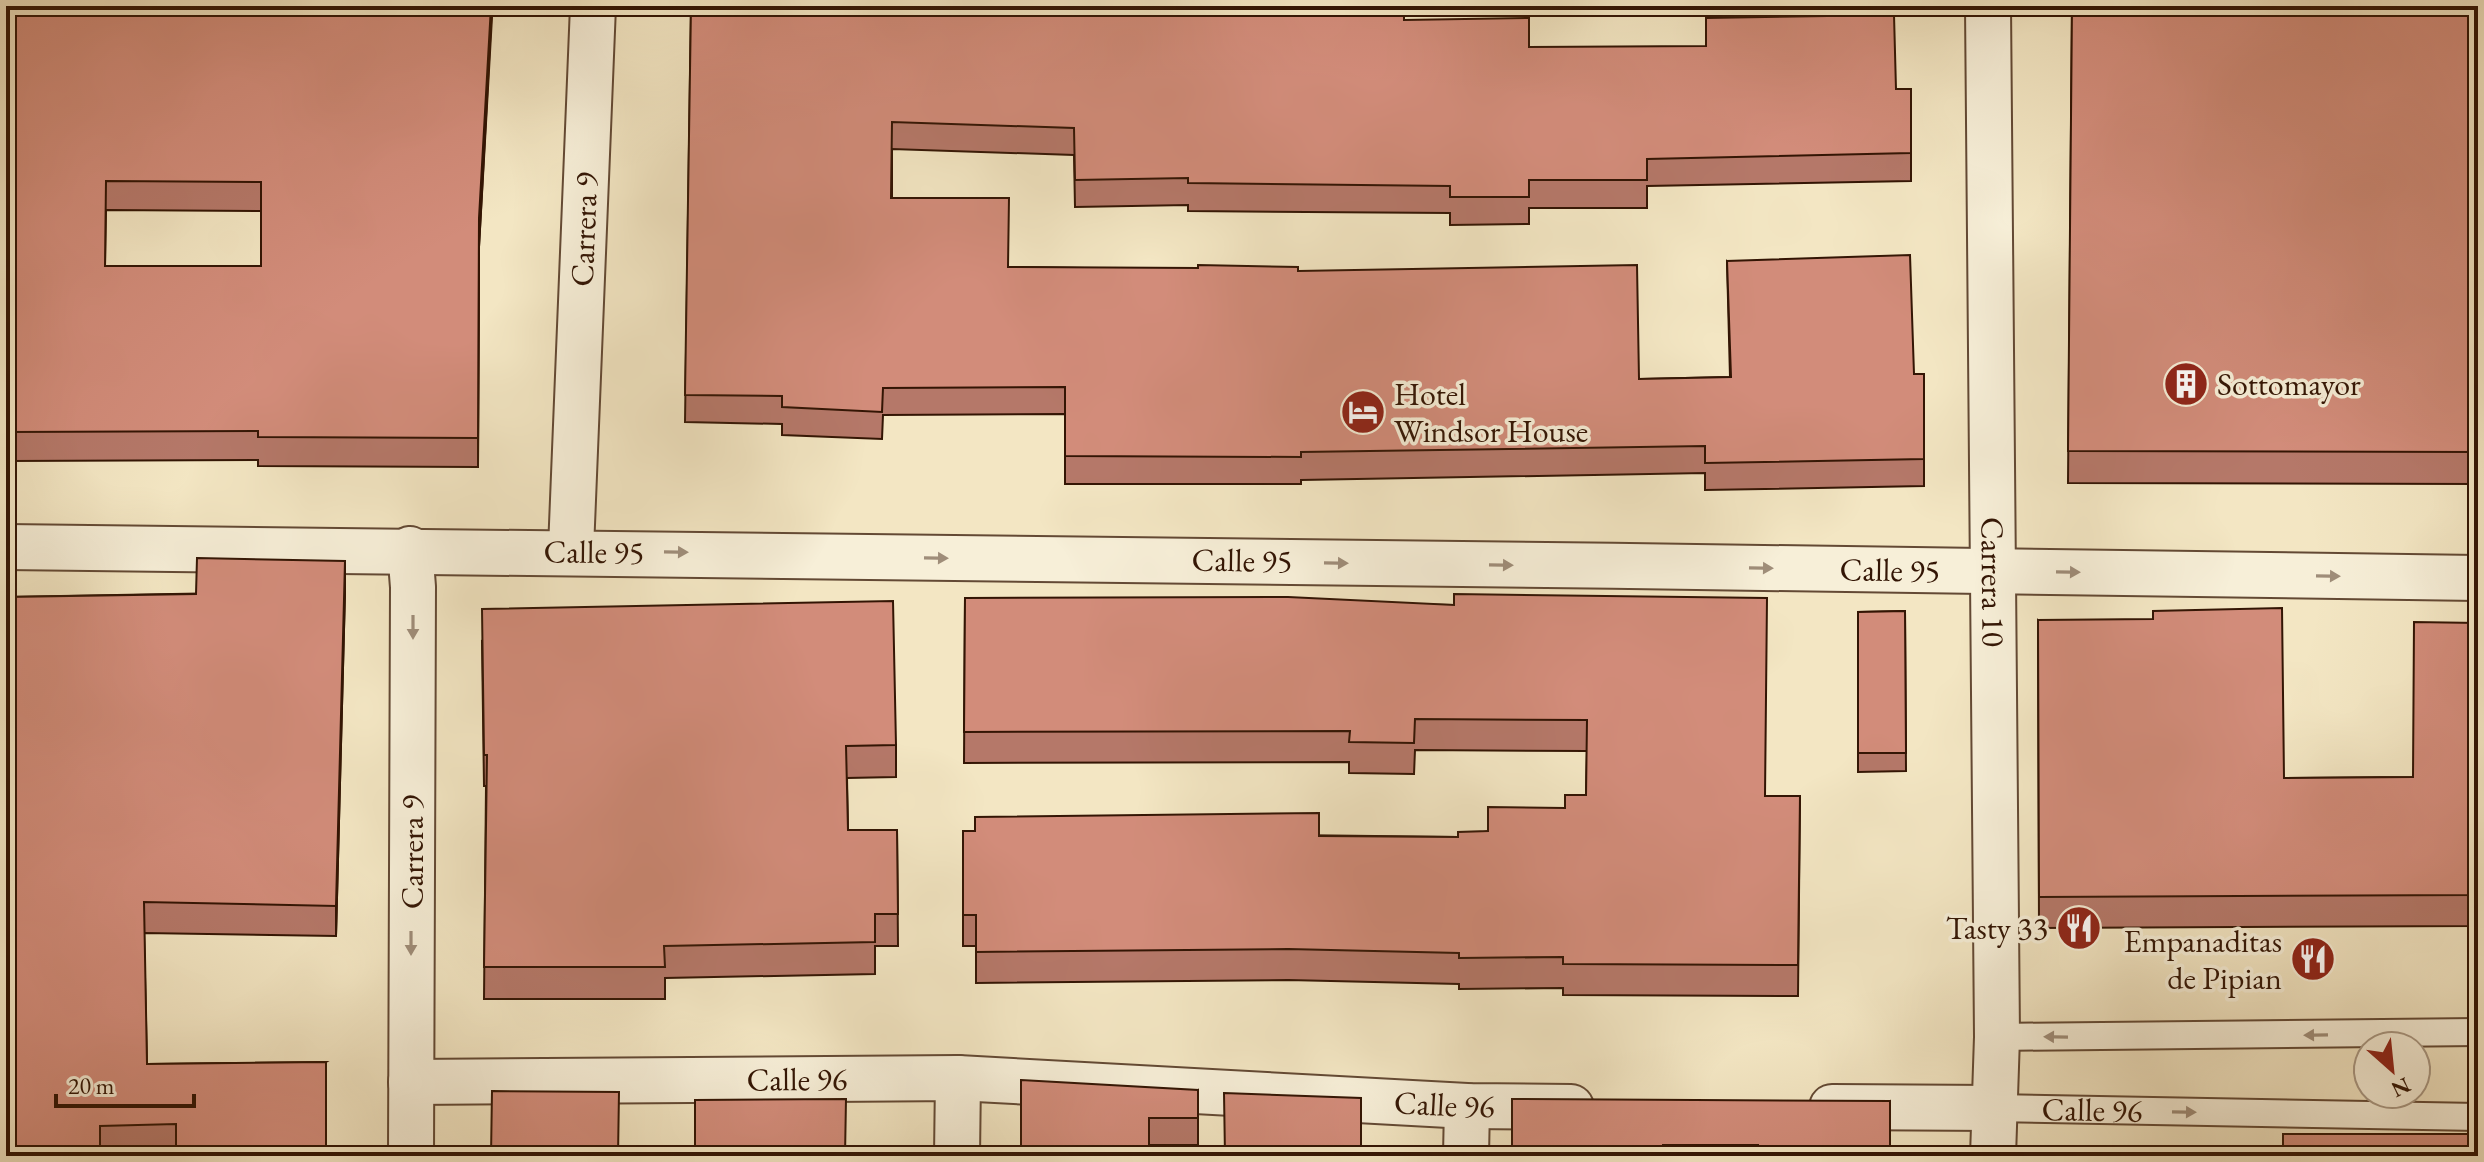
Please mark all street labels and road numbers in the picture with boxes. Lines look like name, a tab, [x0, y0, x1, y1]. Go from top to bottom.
street label: Carrera 9	[561, 171, 607, 287]
street label: Carrera 10	[1971, 517, 2015, 647]
street label: Calle 95	[543, 530, 644, 573]
street label: Calle 95	[1191, 539, 1292, 582]
street label: Calle 95	[1839, 548, 1940, 592]
street label: Carrera 9	[391, 795, 433, 909]
street label: Calle 96	[747, 1058, 847, 1101]
street label: Calle 96	[1393, 1081, 1495, 1127]
street label: Calle 96	[2041, 1088, 2143, 1132]

